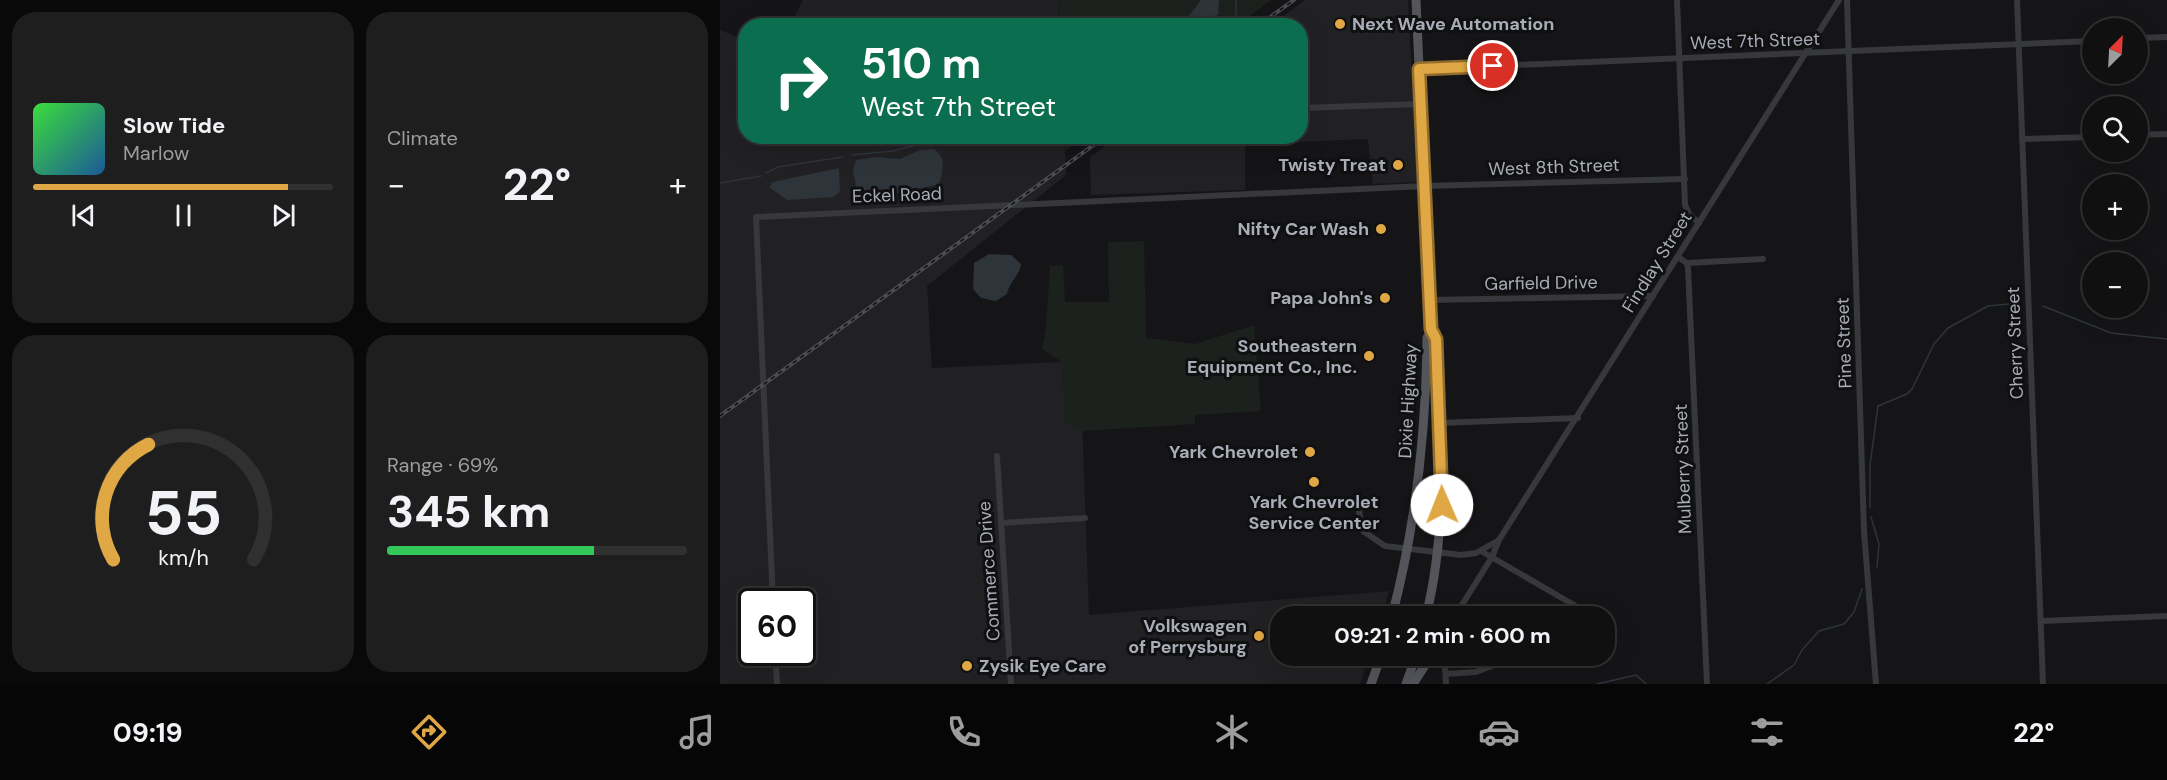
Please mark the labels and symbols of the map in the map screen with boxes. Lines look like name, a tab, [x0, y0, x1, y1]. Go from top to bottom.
place label: Next Wave Automation	[1352, 12, 1554, 36]
marker: Next Wave Automation	[1333, 17, 1347, 31]
north arrow	[2082, 18, 2148, 84]
street label: West 7th Street	[1690, 27, 1820, 55]
pin	[1467, 40, 1518, 91]
place label: Twisty Treat	[1278, 153, 1386, 177]
street label: West 8th Street	[1488, 153, 1620, 181]
marker: Twisty Treat	[1391, 158, 1405, 172]
street label: Eckel Road	[852, 181, 942, 209]
street label: Findlay Street	[1616, 207, 1698, 317]
place label: Nifty Car Wash	[1237, 217, 1369, 241]
marker: Nifty Car Wash	[1374, 222, 1388, 236]
street label: Garfield Drive	[1484, 270, 1598, 296]
place label: Papa John's	[1270, 286, 1373, 310]
street label: Cherry Street	[2001, 286, 2029, 400]
marker: Papa John's	[1378, 291, 1392, 305]
street label: Pine Street	[1830, 297, 1858, 389]
place label: Southeastern Equipment Co., Inc.	[1187, 334, 1357, 379]
street label: Dixie Highway	[1393, 343, 1423, 459]
marker: Southeastern Equipment Co., Inc.	[1362, 349, 1376, 363]
street label: Mulberry Street	[1669, 404, 1697, 534]
place label: Yark Chevrolet	[1169, 440, 1298, 464]
marker: Yark Chevrolet	[1303, 445, 1317, 459]
position arrow	[1410, 473, 1474, 537]
marker: Yark Chevrolet Service Center	[1307, 475, 1321, 489]
place label: Yark Chevrolet Service Center	[1248, 490, 1380, 535]
street label: Commerce Drive	[972, 500, 1006, 642]
speed limit sign: 60	[738, 588, 816, 666]
place label: Volkswagen of Perrysburg	[1128, 614, 1247, 659]
marker: Volkswagen of Perrysburg	[1252, 629, 1266, 643]
place label: Zysik Eye Care	[979, 654, 1107, 678]
marker: Zysik Eye Care	[960, 659, 974, 673]

